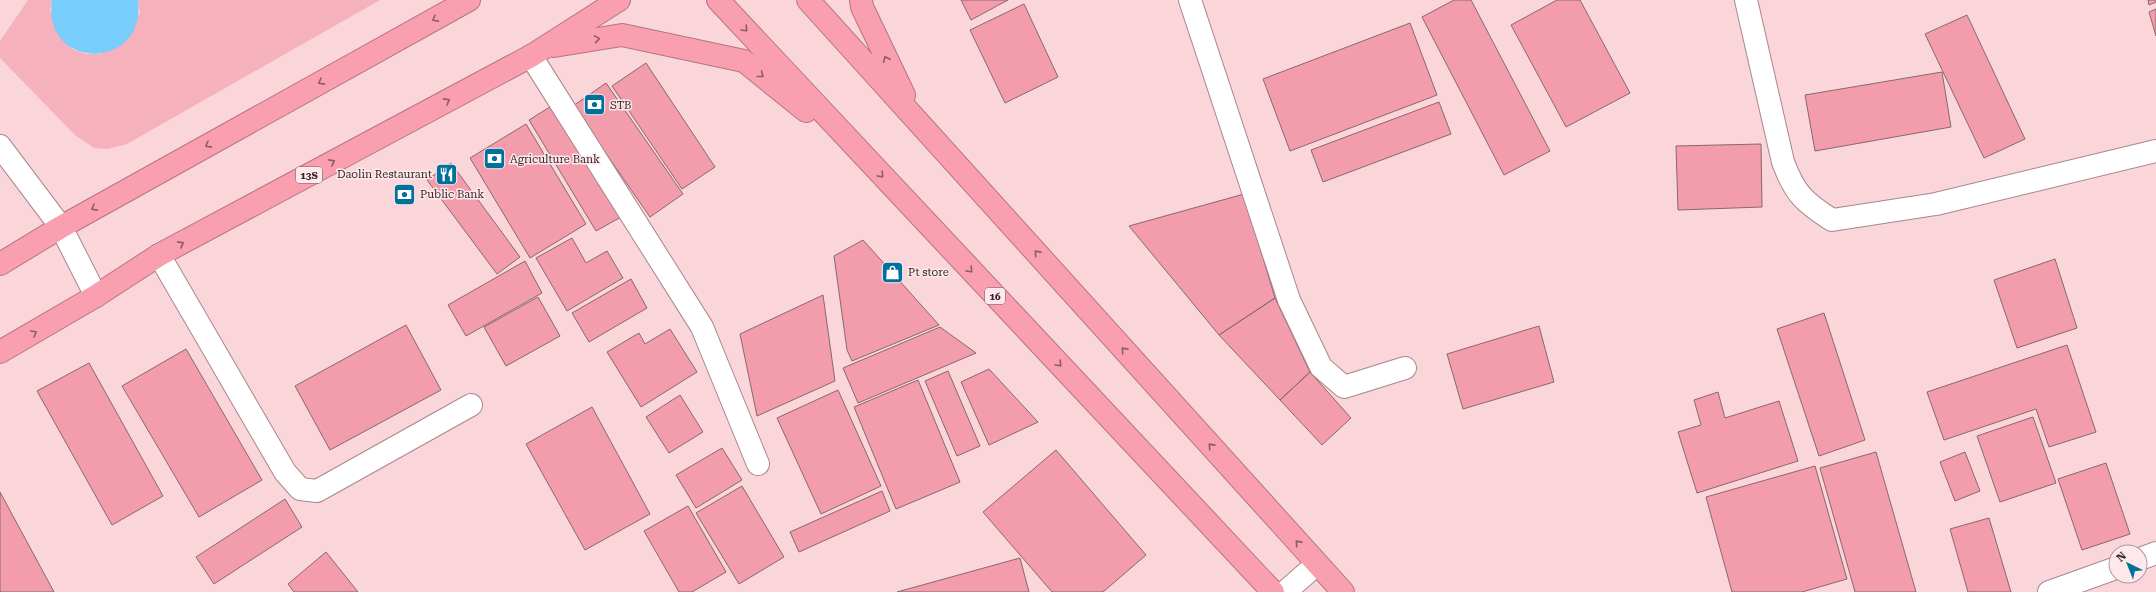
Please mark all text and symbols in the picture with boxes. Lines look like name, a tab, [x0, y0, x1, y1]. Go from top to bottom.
one-way arrow	[432, 14, 439, 22]
one-way arrow	[740, 24, 747, 31]
one-way arrow	[594, 35, 600, 44]
one-way arrow	[883, 56, 891, 64]
one-way arrow	[757, 70, 764, 77]
one-way arrow	[318, 78, 325, 85]
bank icon: STB	[582, 92, 608, 118]
one-way arrow	[443, 98, 450, 106]
place label: STB	[610, 99, 631, 112]
one-way arrow	[204, 141, 212, 148]
bank icon: Agriculture Bank	[481, 146, 507, 172]
place label: Agriculture Bank	[510, 153, 600, 166]
one-way arrow	[328, 160, 336, 167]
restaurant icon: Daolin Restaurant	[434, 161, 460, 187]
road number: 13S	[296, 167, 322, 183]
place label: Daolin Restaurant	[337, 168, 432, 181]
one-way arrow	[877, 170, 884, 178]
bank icon: Public Bank	[392, 181, 418, 207]
place label: Public Bank	[420, 188, 484, 201]
one-way arrow	[91, 204, 98, 211]
one-way arrow	[177, 241, 184, 248]
one-way arrow	[1034, 250, 1041, 258]
shop icon: Pt store	[880, 259, 906, 285]
one-way arrow	[966, 265, 973, 272]
place label: Pt store	[908, 266, 949, 279]
road number: 16	[985, 288, 1005, 304]
one-way arrow	[30, 330, 37, 337]
one-way arrow	[1122, 347, 1129, 354]
one-way arrow	[1054, 359, 1062, 367]
one-way arrow	[1208, 443, 1216, 451]
one-way arrow	[1296, 540, 1303, 547]
north arrow	[2108, 544, 2148, 584]
text: N	[2114, 549, 2129, 565]

